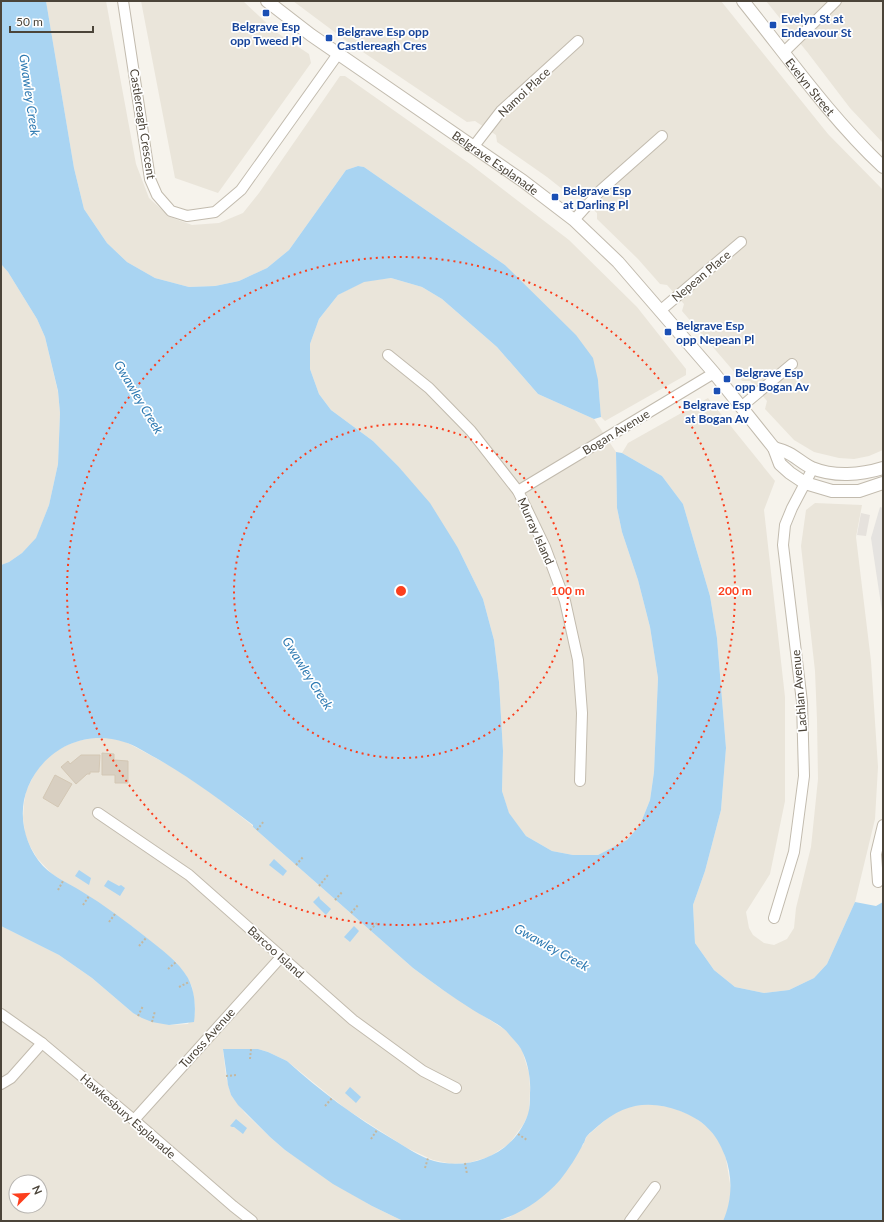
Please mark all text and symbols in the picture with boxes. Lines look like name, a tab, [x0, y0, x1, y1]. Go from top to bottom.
scale bar	[10, 8, 93, 34]
marker: Belgrave Esp opp Tweed Pl	[261, 8, 271, 18]
place label: Evelyn St at Endeavour St	[781, 11, 852, 40]
text: 50 m	[16, 14, 43, 29]
place label: Belgrave Esp opp Tweed Pl	[230, 19, 302, 48]
marker: Evelyn St at Endeavour St	[768, 20, 778, 30]
place label: Belgrave Esp opp Castlereagh Cres	[337, 24, 429, 53]
marker: Belgrave Esp opp Castlereagh Cres	[324, 33, 334, 43]
water label: Gwawley Creek	[16, 53, 44, 138]
street label: Evelyn Street	[783, 55, 839, 119]
street label: Namoi Place	[495, 64, 553, 120]
street label: Castlereagh Crescent	[127, 68, 159, 181]
street label: Belgrave Esplanade	[450, 127, 542, 198]
place label: Belgrave Esp at Darling Pl	[563, 183, 631, 212]
marker: Belgrave Esp at Darling Pl	[550, 192, 560, 202]
street label: Nepean Place	[669, 247, 733, 305]
place label: Belgrave Esp opp Nepean Pl	[676, 318, 754, 347]
marker: Belgrave Esp opp Nepean Pl	[663, 327, 673, 337]
water label: Gwawley Creek	[111, 357, 168, 437]
place label: Belgrave Esp opp Bogan Av	[735, 365, 810, 394]
marker: Belgrave Esp opp Bogan Av	[722, 374, 732, 384]
marker: Belgrave Esp at Bogan Av	[712, 386, 722, 396]
place label: Belgrave Esp at Bogan Av	[683, 397, 751, 426]
street label: Bogan Avenue	[580, 406, 652, 458]
street label: Murray Island	[515, 495, 557, 567]
text: 100 m	[551, 583, 585, 598]
text: 200 m	[718, 583, 752, 598]
centre of rings	[394, 584, 408, 598]
water label: Gwawley Creek	[279, 634, 337, 713]
street label: Lachlan Avenue	[788, 649, 810, 733]
water label: Gwawley Creek	[512, 920, 593, 974]
street label: Barcoo Island	[245, 923, 307, 981]
street label: Tuross Avenue	[176, 1005, 238, 1071]
street label: Hawkesbury Esplanade	[77, 1070, 179, 1162]
north arrow	[8, 1174, 48, 1214]
text: N	[30, 1183, 45, 1196]

